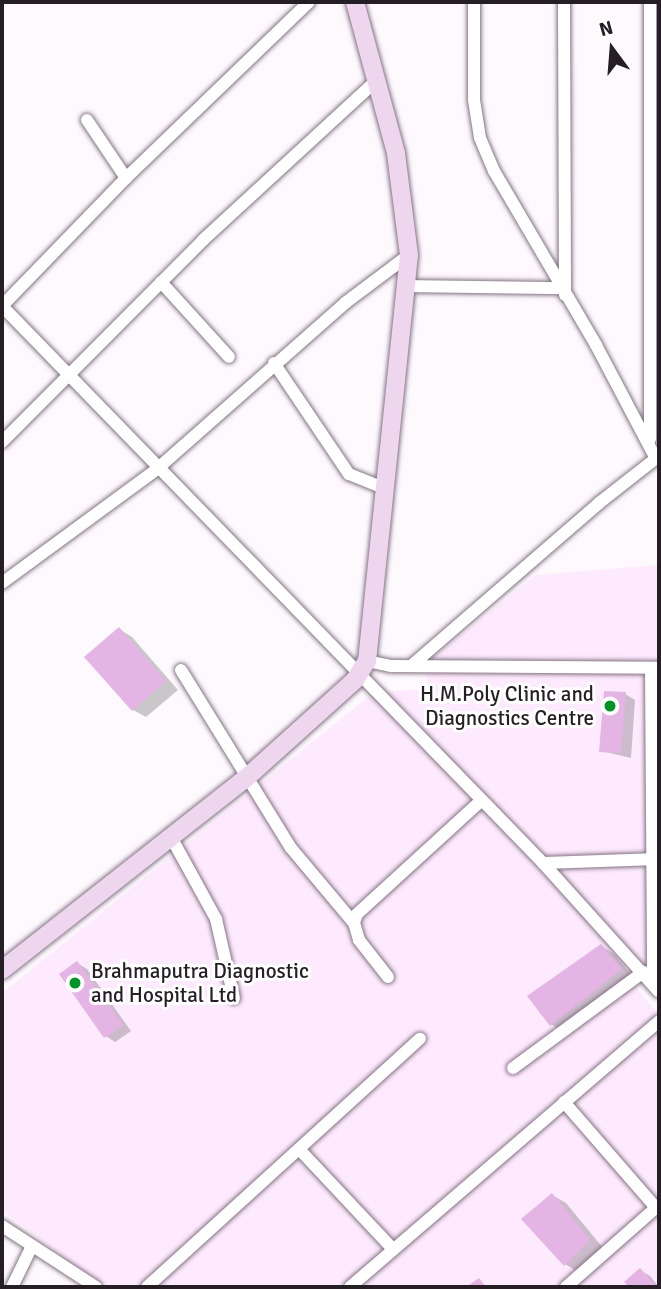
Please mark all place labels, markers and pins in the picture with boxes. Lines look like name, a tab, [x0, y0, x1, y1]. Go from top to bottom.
place label: H.M.Poly Clinic and Diagnostics Centre	[420, 681, 594, 731]
marker: H.M.Poly Clinic and Diagnostics Centre	[600, 696, 620, 716]
place label: Brahmaputra Diagnostic and Hospital Ltd	[91, 958, 309, 1008]
marker: Brahmaputra Diagnostic and Hospital Ltd	[65, 973, 85, 993]

